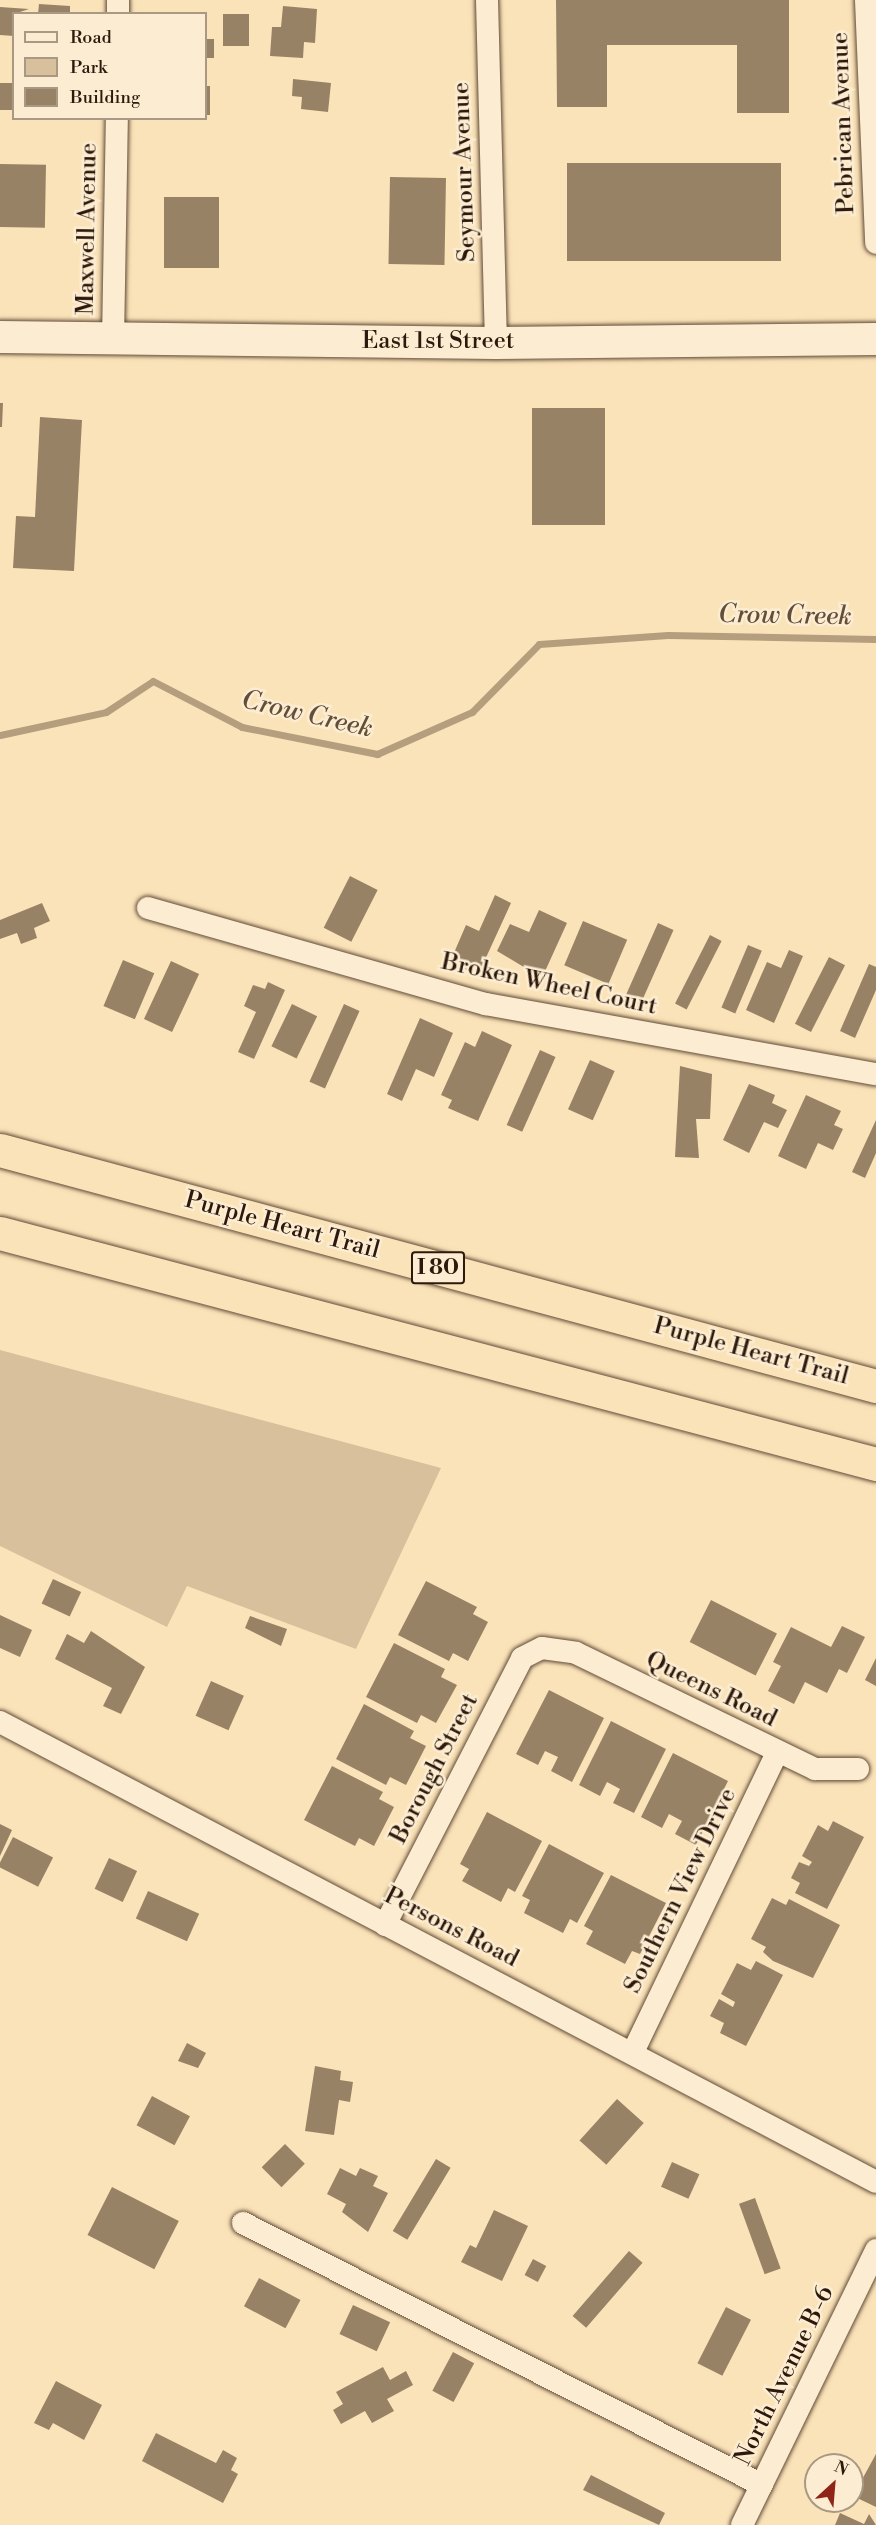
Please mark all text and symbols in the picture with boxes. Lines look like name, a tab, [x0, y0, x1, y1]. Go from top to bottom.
legend	[12, 12, 207, 120]
text: Road	[70, 26, 112, 49]
street label: Pebrican Avenue	[826, 32, 862, 214]
text: Park	[70, 56, 107, 79]
street label: Seymour Avenue	[447, 82, 483, 262]
text: Building	[70, 86, 140, 109]
street label: Maxwell Avenue	[72, 143, 104, 315]
street label: East 1st Street	[362, 328, 514, 356]
water label: Crow Creek	[718, 599, 852, 633]
water label: Crow Creek	[238, 685, 376, 745]
street label: Broken Wheel Court	[439, 948, 659, 1022]
street label: Purple Heart Trail	[181, 1186, 383, 1266]
road number: I 80	[410, 1249, 466, 1287]
street label: Purple Heart Trail	[650, 1312, 852, 1392]
street label: Queens Road	[641, 1646, 781, 1734]
street label: Borough Street	[385, 1689, 485, 1849]
street label: Southern View Drive	[619, 1784, 743, 1998]
street label: Persons Road	[379, 1882, 523, 1974]
street label: North Avenue B-6	[729, 2282, 841, 2470]
north arrow	[804, 2453, 864, 2513]

